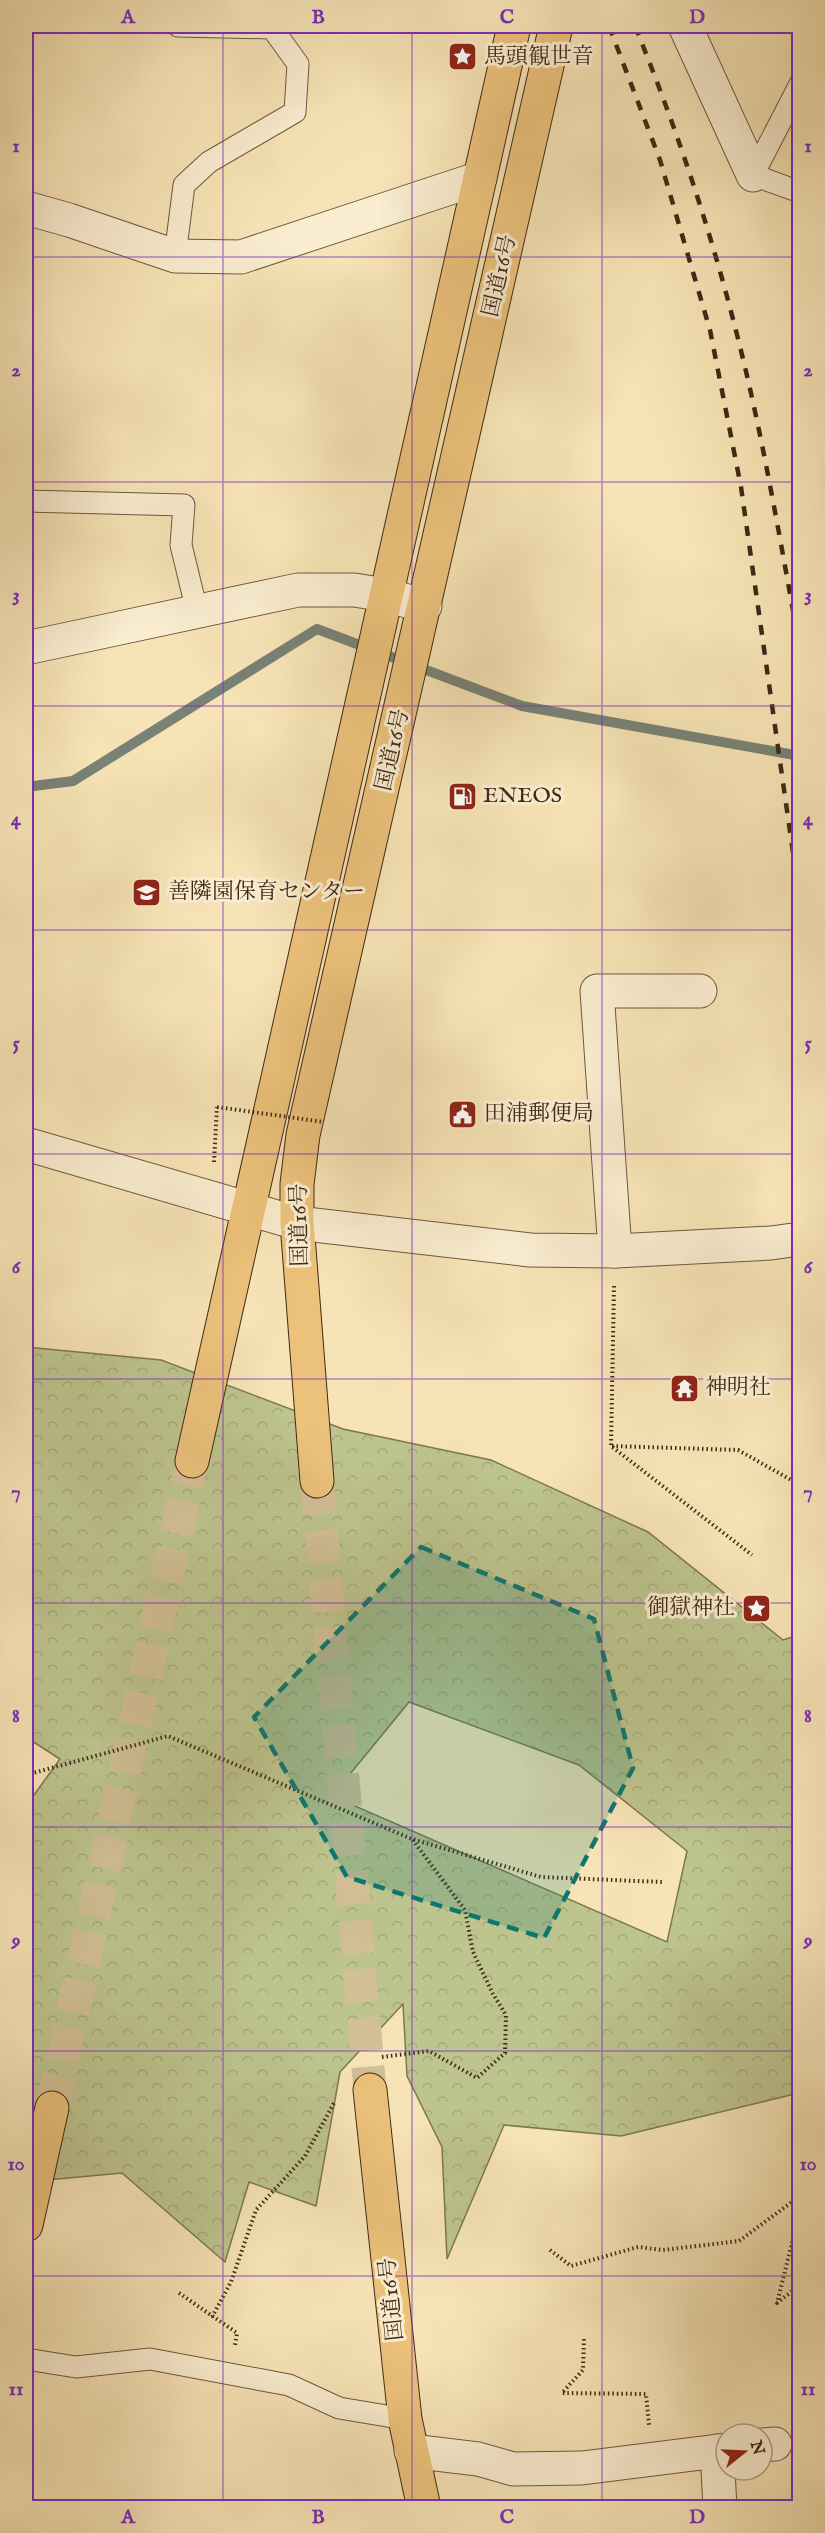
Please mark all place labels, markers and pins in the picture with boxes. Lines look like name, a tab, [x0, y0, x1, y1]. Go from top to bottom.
place icon: 馬頭観世音	[447, 41, 479, 73]
place label: 馬頭観世音	[484, 43, 594, 71]
fuel station icon: ENEOS	[446, 780, 478, 812]
place label: ENEOS	[483, 782, 562, 810]
school or university icon: 善隣園保育センター	[131, 876, 163, 908]
place label: 善隣園保育センター	[168, 878, 365, 906]
public building icon: 田浦郵便局	[447, 1098, 479, 1130]
place label: 田浦郵便局	[484, 1100, 594, 1128]
temple icon: 神明社	[668, 1372, 700, 1404]
place label: 神明社	[705, 1374, 771, 1402]
place icon: 御獄神社	[740, 1592, 772, 1624]
place label: 御獄神社	[647, 1594, 735, 1622]

